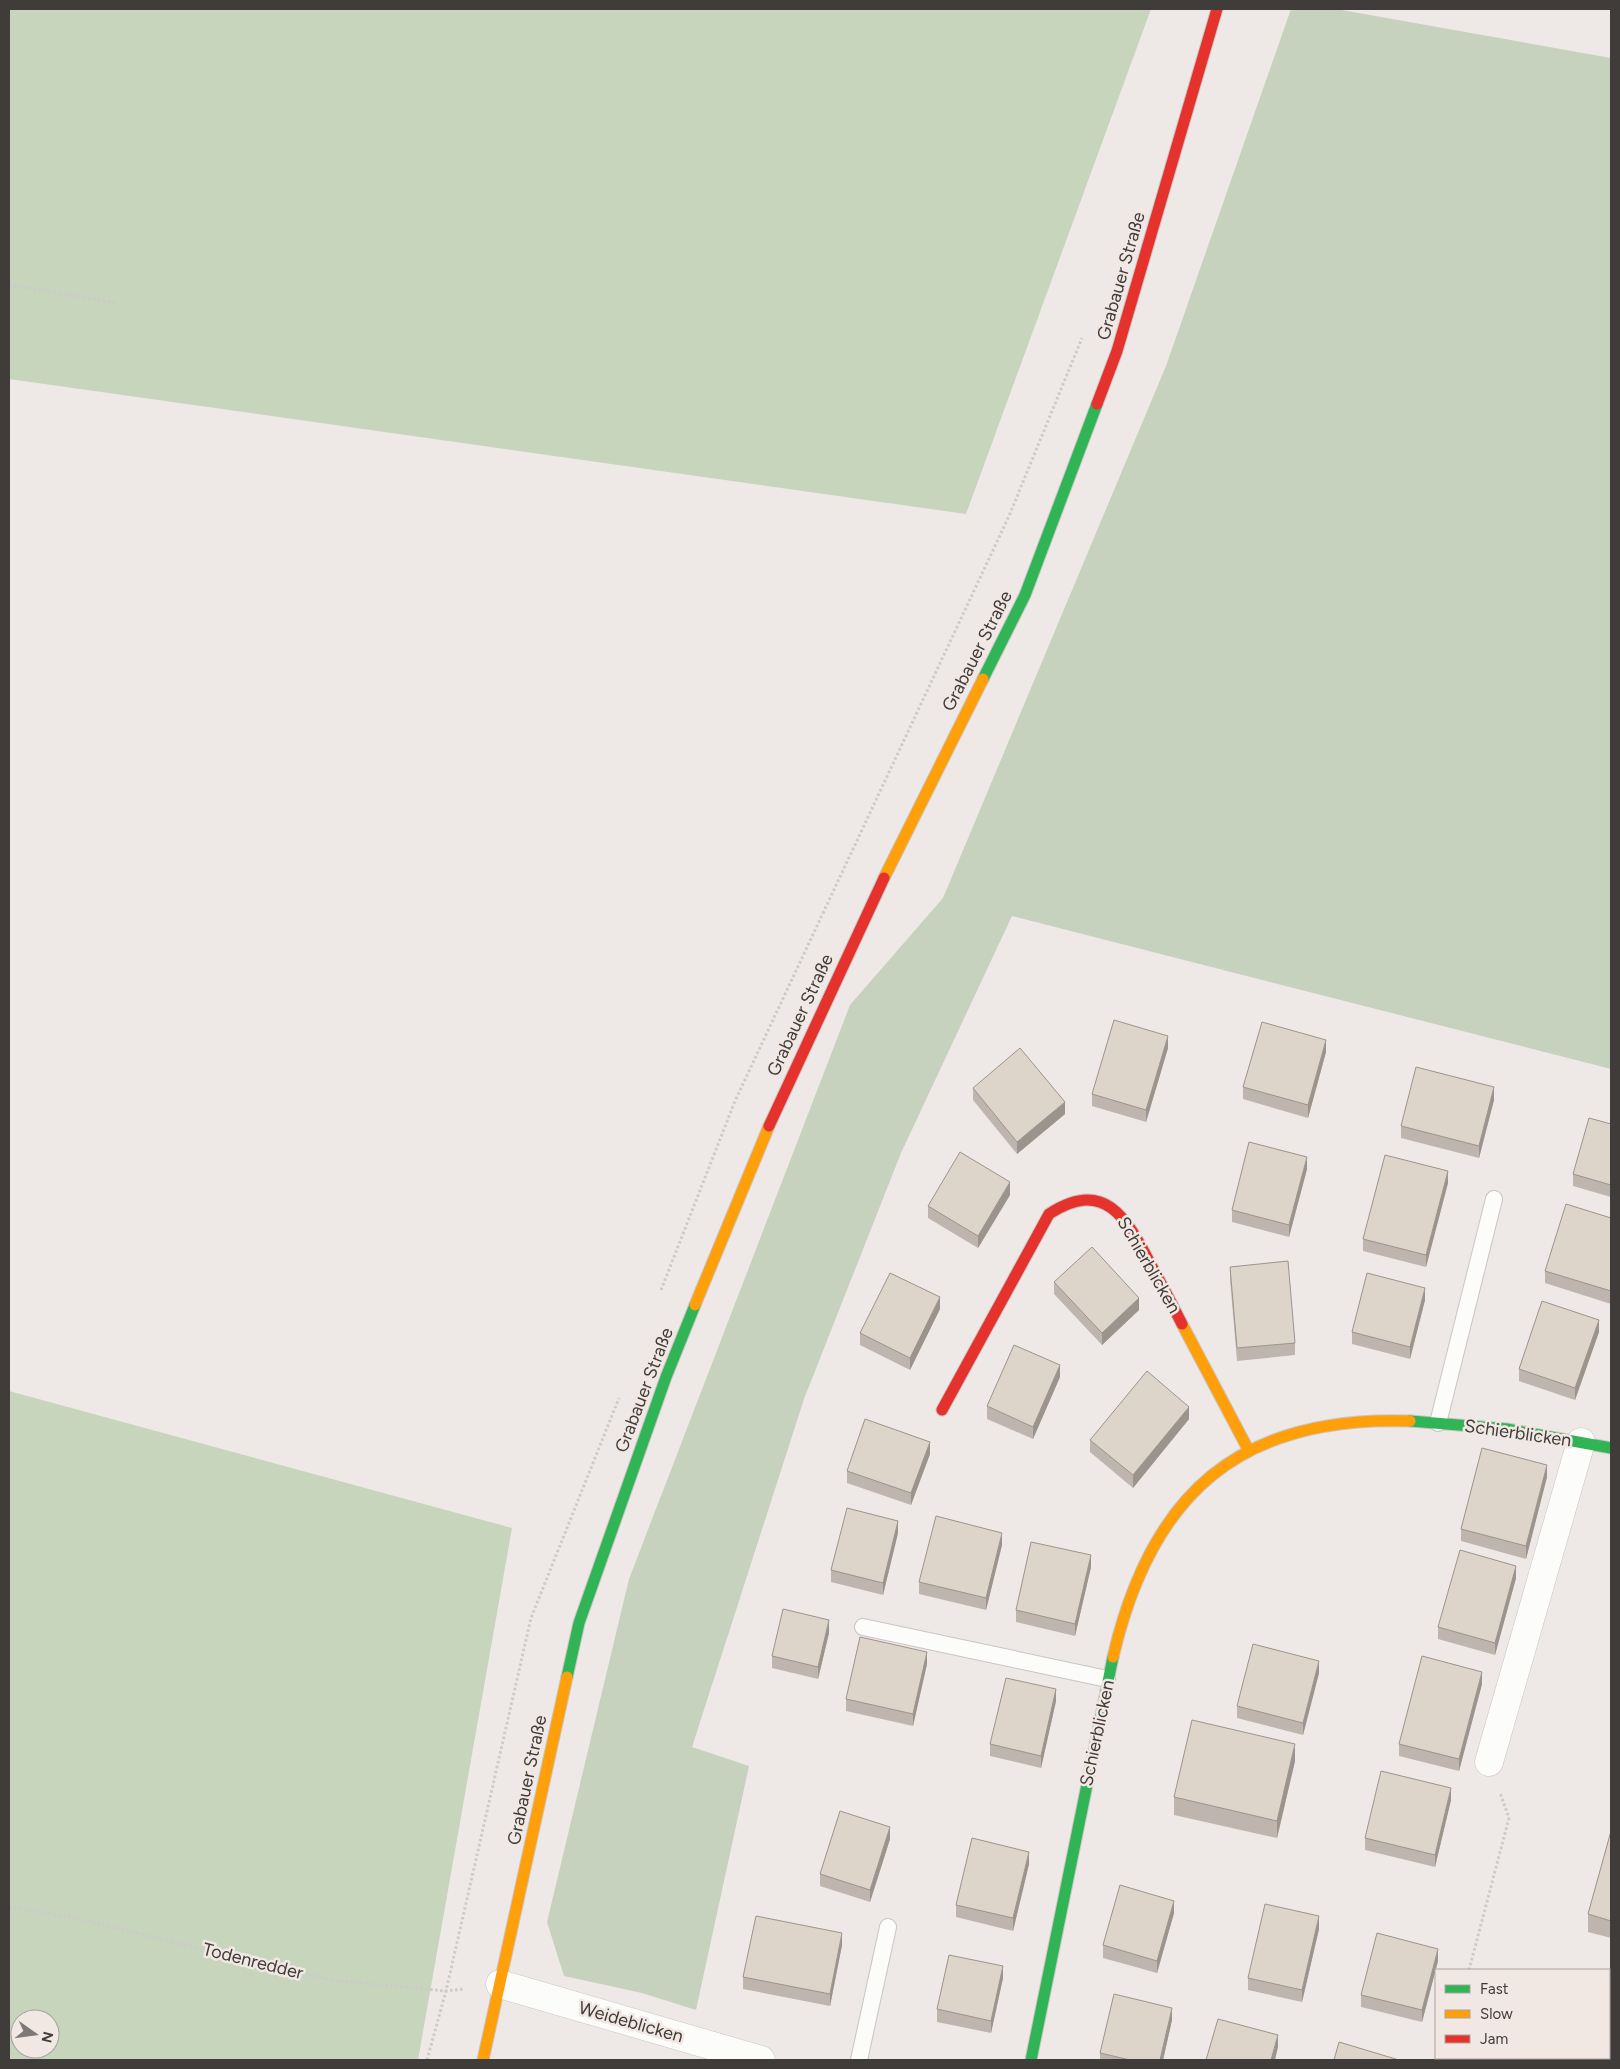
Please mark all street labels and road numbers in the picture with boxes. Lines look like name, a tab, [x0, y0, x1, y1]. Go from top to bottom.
street label: Grabauer Straße	[1092, 209, 1150, 343]
street label: Grabauer Straße	[937, 587, 1017, 715]
street label: Grabauer Straße	[762, 950, 838, 1080]
street label: Schierblicken	[1113, 1213, 1185, 1317]
street label: Grabauer Straße	[610, 1324, 678, 1456]
street label: Schierblicken	[1463, 1415, 1573, 1451]
street label: Schierblicken	[1075, 1678, 1119, 1788]
street label: Grabauer Straße	[502, 1713, 552, 1847]
street label: Todenredder	[201, 1938, 305, 1984]
street label: Weideblicken	[576, 1997, 686, 2047]

